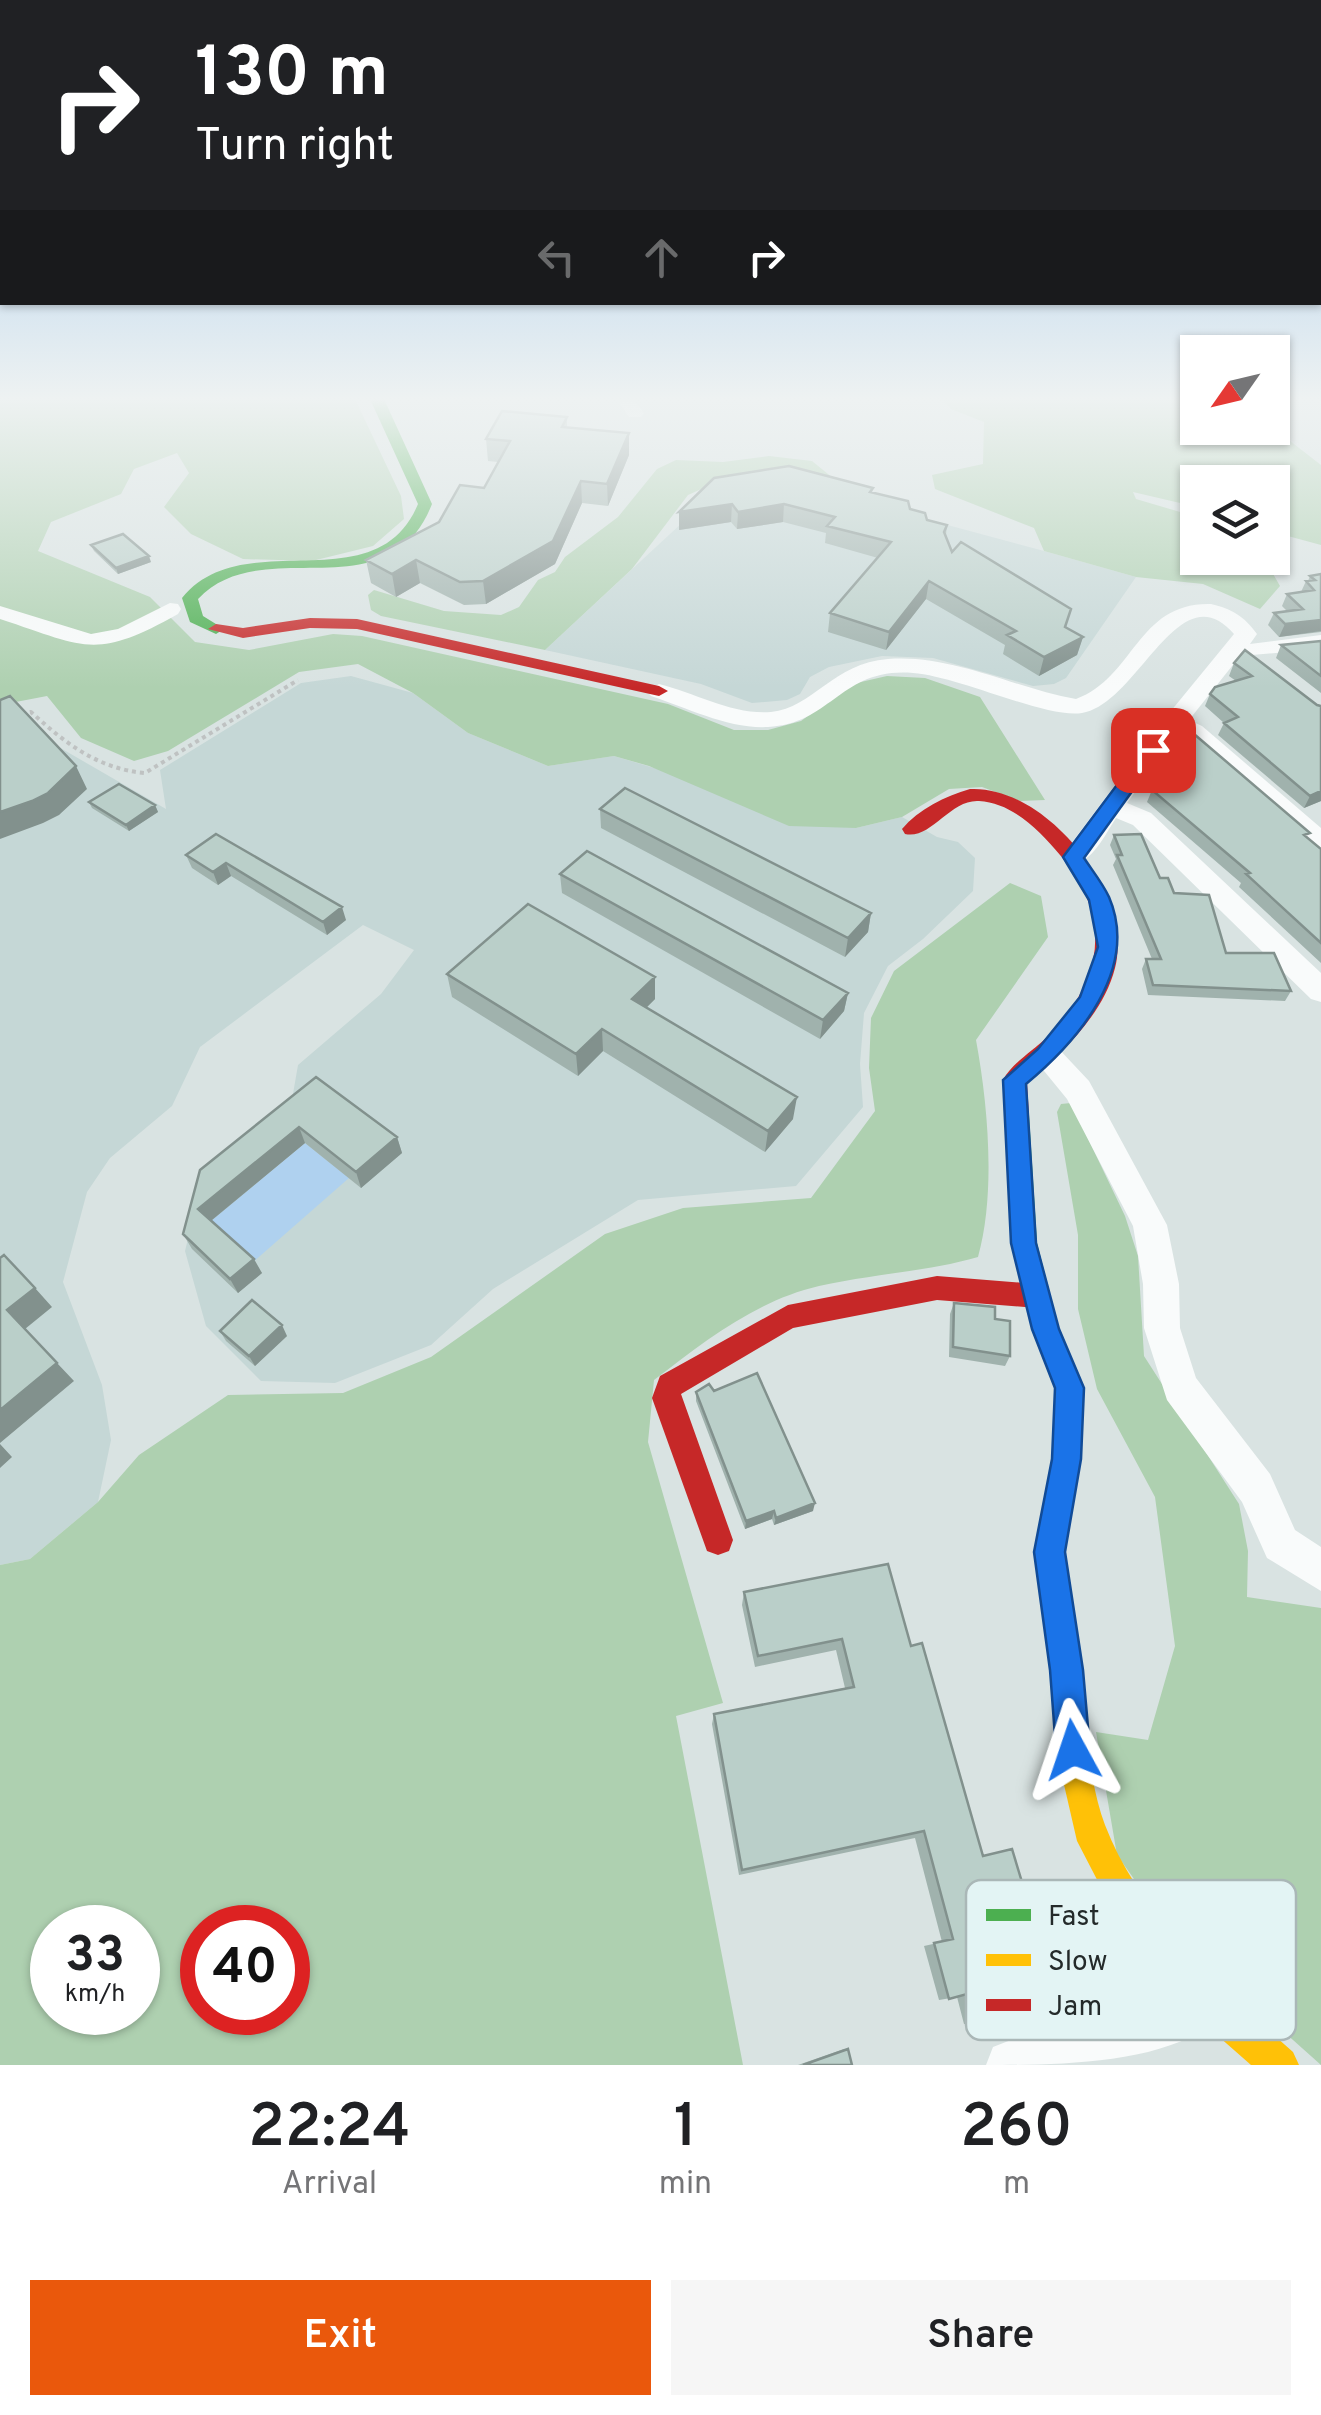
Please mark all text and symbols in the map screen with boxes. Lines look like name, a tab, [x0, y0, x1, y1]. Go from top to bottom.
text: 130 m	[195, 32, 389, 121]
icon: right	[30, 40, 160, 170]
text: Turn right	[195, 119, 394, 176]
icon: left	[529, 230, 584, 285]
icon: ahead	[634, 230, 689, 285]
icon: right	[739, 230, 794, 285]
north arrow	[1180, 335, 1290, 445]
map controls	[1180, 335, 1290, 575]
button: layers	[1180, 465, 1290, 575]
pin	[1111, 708, 1196, 793]
icon: arrive	[1126, 723, 1181, 778]
position arrow	[1021, 1698, 1125, 1802]
legend	[966, 1880, 1296, 2040]
text: Fast	[1048, 1900, 1100, 1936]
speed limit sign: 40	[180, 1905, 310, 2035]
text: 33	[65, 1926, 125, 1989]
text: Slow	[1048, 1945, 1107, 1981]
text: km/h	[65, 1979, 125, 2011]
text: Jam	[1048, 1990, 1102, 2026]
text: 22:24	[248, 2092, 411, 2168]
text: 1	[674, 2092, 697, 2168]
text: 260	[960, 2092, 1073, 2168]
text: Arrival	[282, 2165, 377, 2205]
text: min	[659, 2165, 712, 2205]
text: m	[1003, 2165, 1030, 2205]
button: Exit	[30, 2280, 651, 2395]
button: Share	[671, 2280, 1291, 2395]

